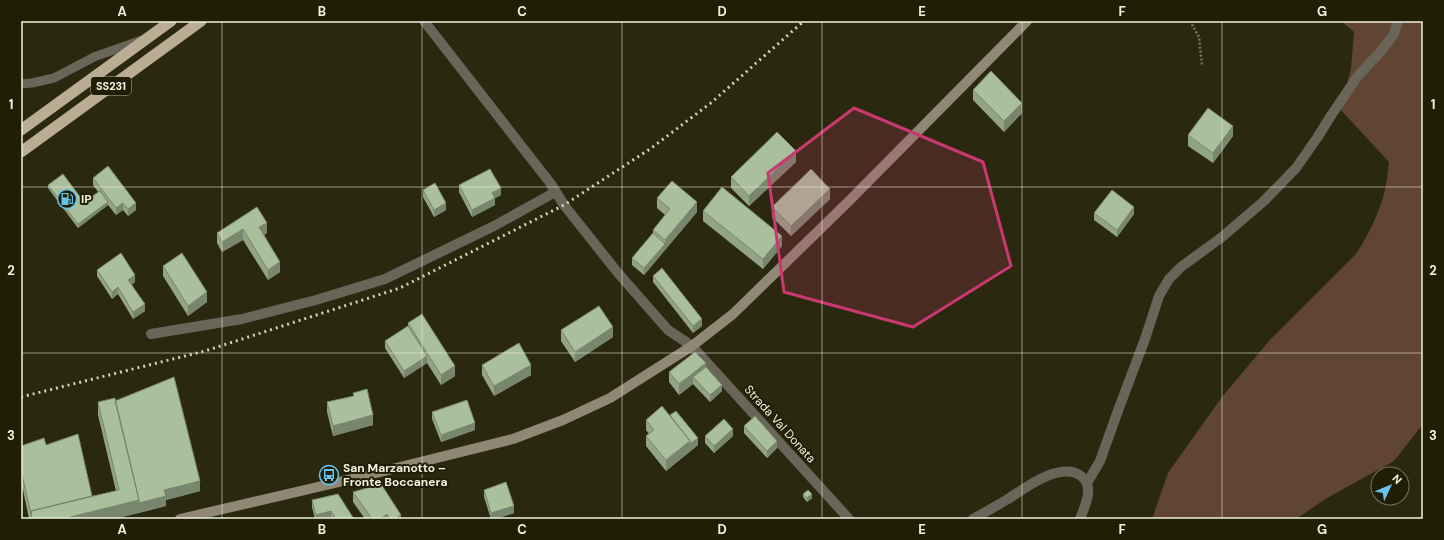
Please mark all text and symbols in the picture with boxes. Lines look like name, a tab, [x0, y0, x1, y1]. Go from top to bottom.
text: A	[117, 3, 127, 20]
text: B	[318, 3, 326, 20]
text: C	[517, 3, 527, 20]
text: D	[717, 3, 727, 20]
text: E	[918, 3, 926, 20]
text: F	[1118, 3, 1126, 20]
text: G	[1317, 3, 1327, 20]
road number: SS231	[91, 77, 131, 95]
text: 1	[9, 96, 13, 113]
text: 1	[1431, 96, 1435, 113]
fuel station icon: IP	[56, 188, 78, 210]
place label: IP	[81, 191, 92, 207]
text: 2	[7, 262, 15, 279]
text: 2	[1429, 262, 1437, 279]
street label: Strada Val Donata	[741, 382, 819, 466]
text: 3	[7, 427, 15, 444]
text: 3	[1429, 427, 1437, 444]
place label: San Marzanotto – Fronte Boccanera	[343, 460, 447, 490]
bus stop icon: San Marzanotto – Fronte Boccanera	[318, 464, 340, 486]
north arrow	[1370, 466, 1410, 506]
text: N	[1389, 471, 1405, 487]
text: A	[117, 521, 127, 538]
text: B	[318, 521, 326, 538]
text: C	[517, 521, 527, 538]
text: D	[717, 521, 727, 538]
text: E	[918, 521, 926, 538]
text: F	[1118, 521, 1126, 538]
text: G	[1317, 521, 1327, 538]

